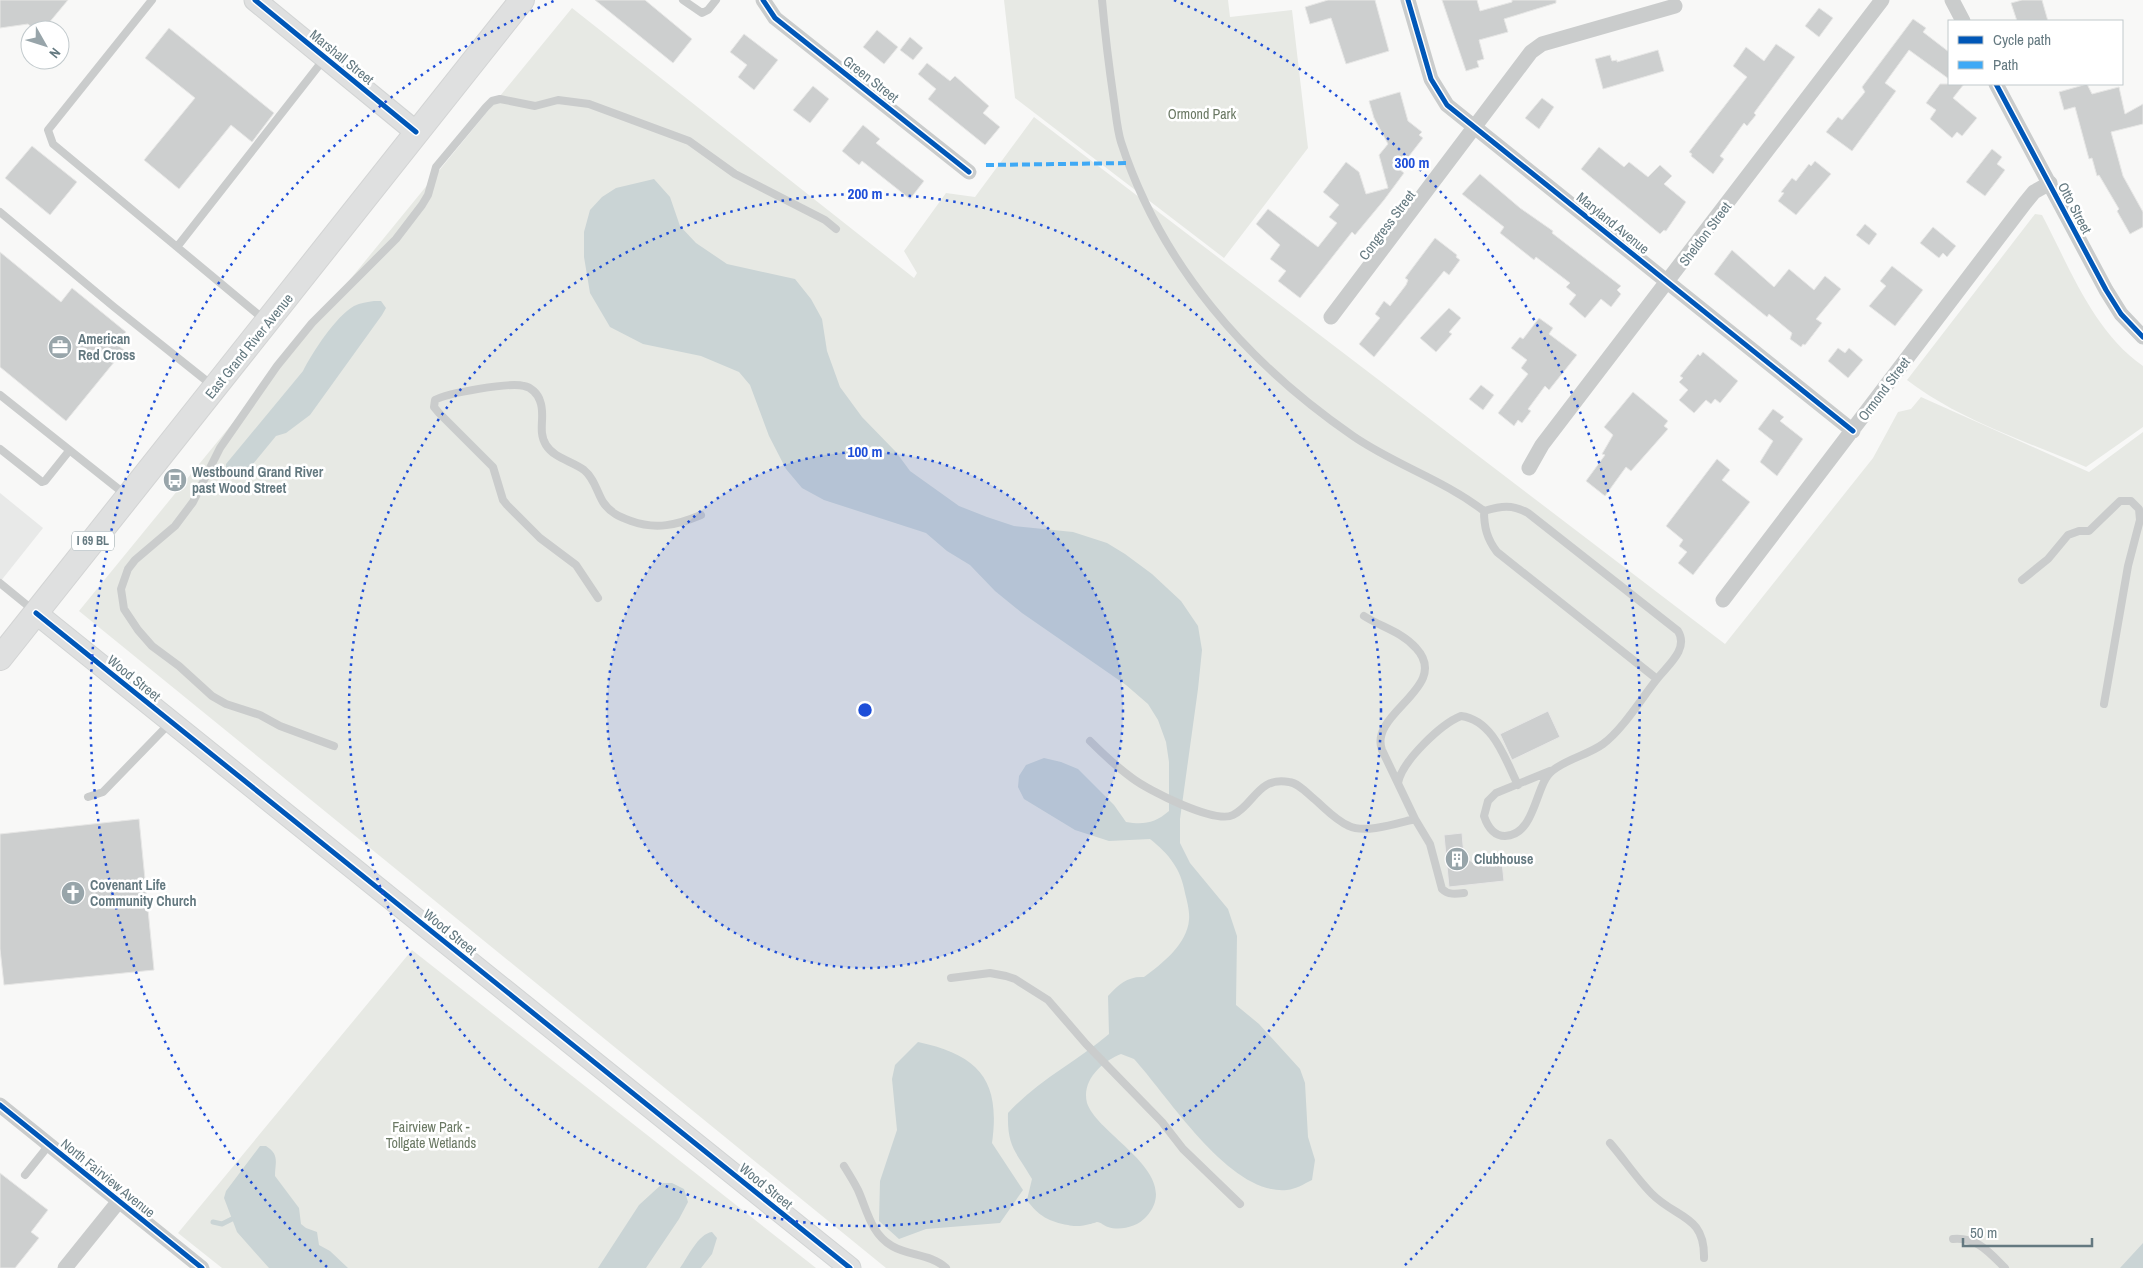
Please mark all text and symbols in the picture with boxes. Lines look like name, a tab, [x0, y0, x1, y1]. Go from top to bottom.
north arrow	[20, 20, 70, 70]
legend	[1948, 20, 2123, 85]
street label: Marshall Street	[306, 26, 378, 88]
text: Cycle path	[1993, 29, 2051, 50]
text: N	[45, 44, 65, 62]
street label: Green Street	[840, 52, 902, 106]
text: Path	[1993, 54, 2018, 75]
park label: Ormond Park	[1168, 105, 1236, 123]
text: 300 m	[1395, 152, 1429, 173]
street label: Otto Street	[2054, 179, 2096, 237]
text: 200 m	[848, 183, 882, 204]
street label: Congress Street	[1355, 186, 1419, 264]
street label: Maryland Avenue	[1573, 188, 1653, 258]
street label: Sheldon Street	[1675, 198, 1735, 270]
street label: East Grand River Avenue	[201, 290, 297, 402]
place label: American Red Cross	[78, 330, 135, 364]
office icon: American Red Cross	[47, 334, 73, 360]
street label: Ormond Street	[1854, 354, 1914, 424]
text: 100 m	[848, 441, 882, 462]
place label: Westbound Grand River past Wood Street	[192, 463, 324, 497]
bus stop icon: Westbound Grand River past Wood Street	[162, 467, 188, 493]
road number: I 69 BL	[72, 532, 114, 550]
street label: Wood Street	[104, 651, 164, 705]
centre of rings	[856, 701, 874, 719]
building icon: Clubhouse	[1444, 846, 1470, 872]
place label: Clubhouse	[1474, 850, 1533, 868]
place label: Covenant Life Community Church	[90, 876, 197, 910]
church icon: Covenant Life Community Church	[60, 880, 86, 906]
street label: Wood Street	[420, 905, 480, 959]
park label: Fairview Park - Tollgate Wetlands	[386, 1118, 476, 1152]
street label: North Fairview Avenue	[57, 1134, 159, 1222]
street label: Wood Street	[736, 1159, 796, 1213]
scale bar	[1963, 1216, 2092, 1248]
text: 50 m	[1970, 1222, 1997, 1243]

